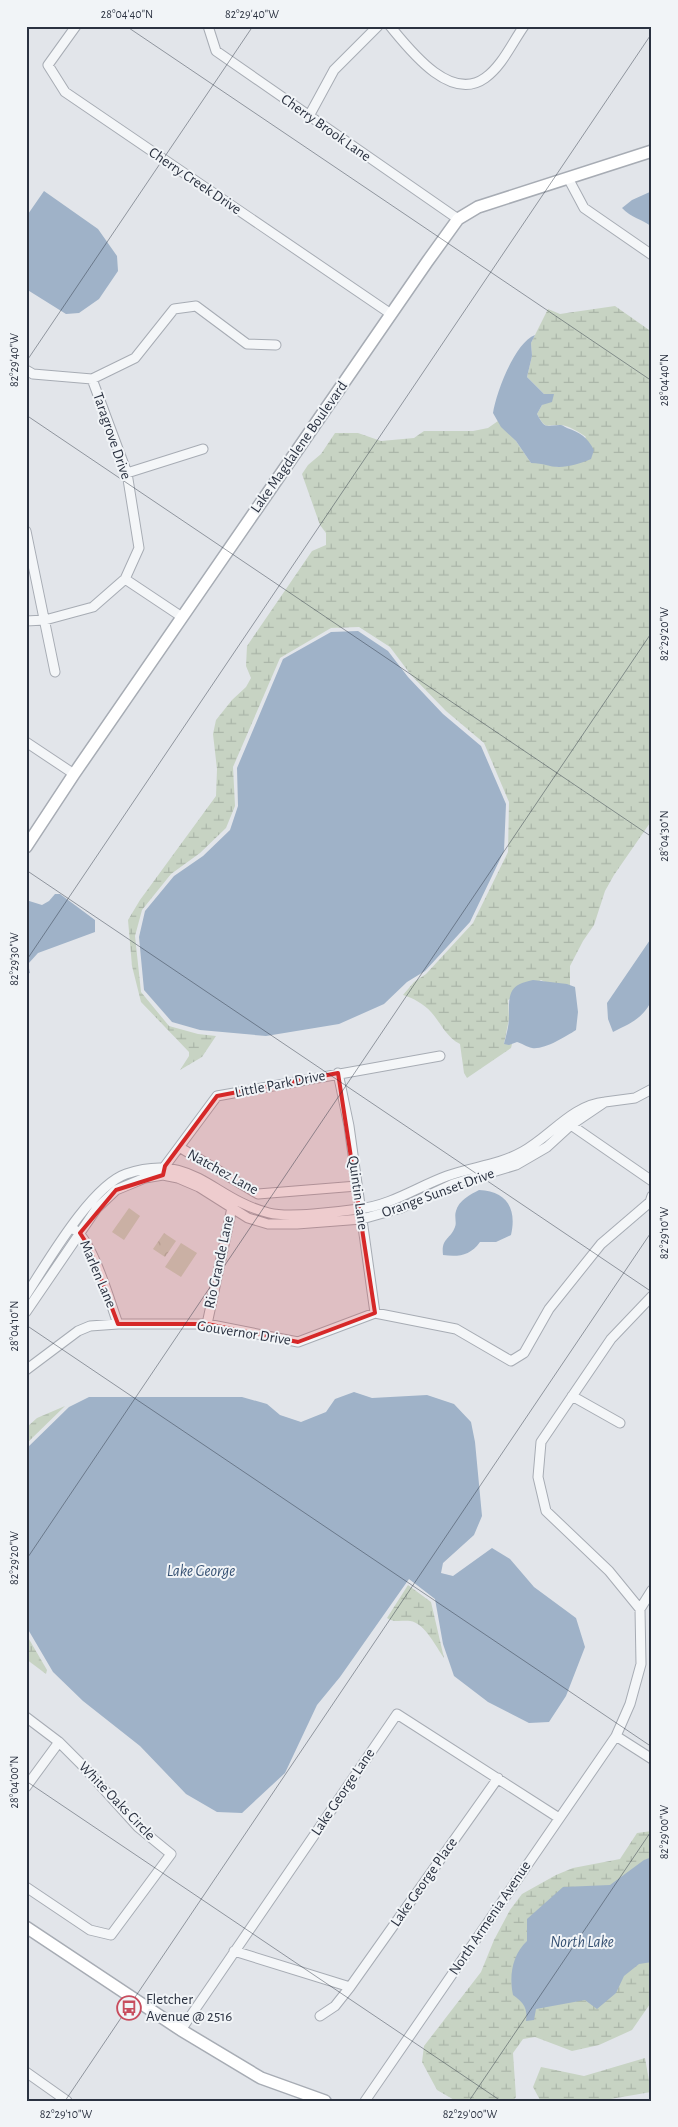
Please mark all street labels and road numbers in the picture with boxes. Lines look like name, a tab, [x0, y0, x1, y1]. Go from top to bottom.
street label: Cherry Brook Lane	[278, 92, 374, 165]
street label: Cherry Creek Drive	[146, 145, 244, 217]
street label: Lake Magdalene Boulevard	[248, 378, 350, 515]
street label: Taragrove Drive	[90, 391, 134, 481]
street label: Little Park Drive	[233, 1068, 327, 1100]
street label: Natchez Lane	[185, 1146, 261, 1198]
street label: Quintin Lane	[345, 1155, 371, 1231]
street label: Orange Sunset Drive	[380, 1166, 496, 1220]
street label: Rio Grande Lane	[202, 1214, 236, 1310]
street label: Marlen Lane	[77, 1238, 119, 1310]
street label: Gouvernor Drive	[196, 1318, 292, 1348]
street label: Lake George Lane	[308, 1746, 378, 1838]
street label: White Oaks Circle	[76, 1759, 158, 1843]
street label: Lake George Place	[388, 1835, 460, 1929]
street label: North Armenia Avenue	[446, 1858, 534, 1978]

